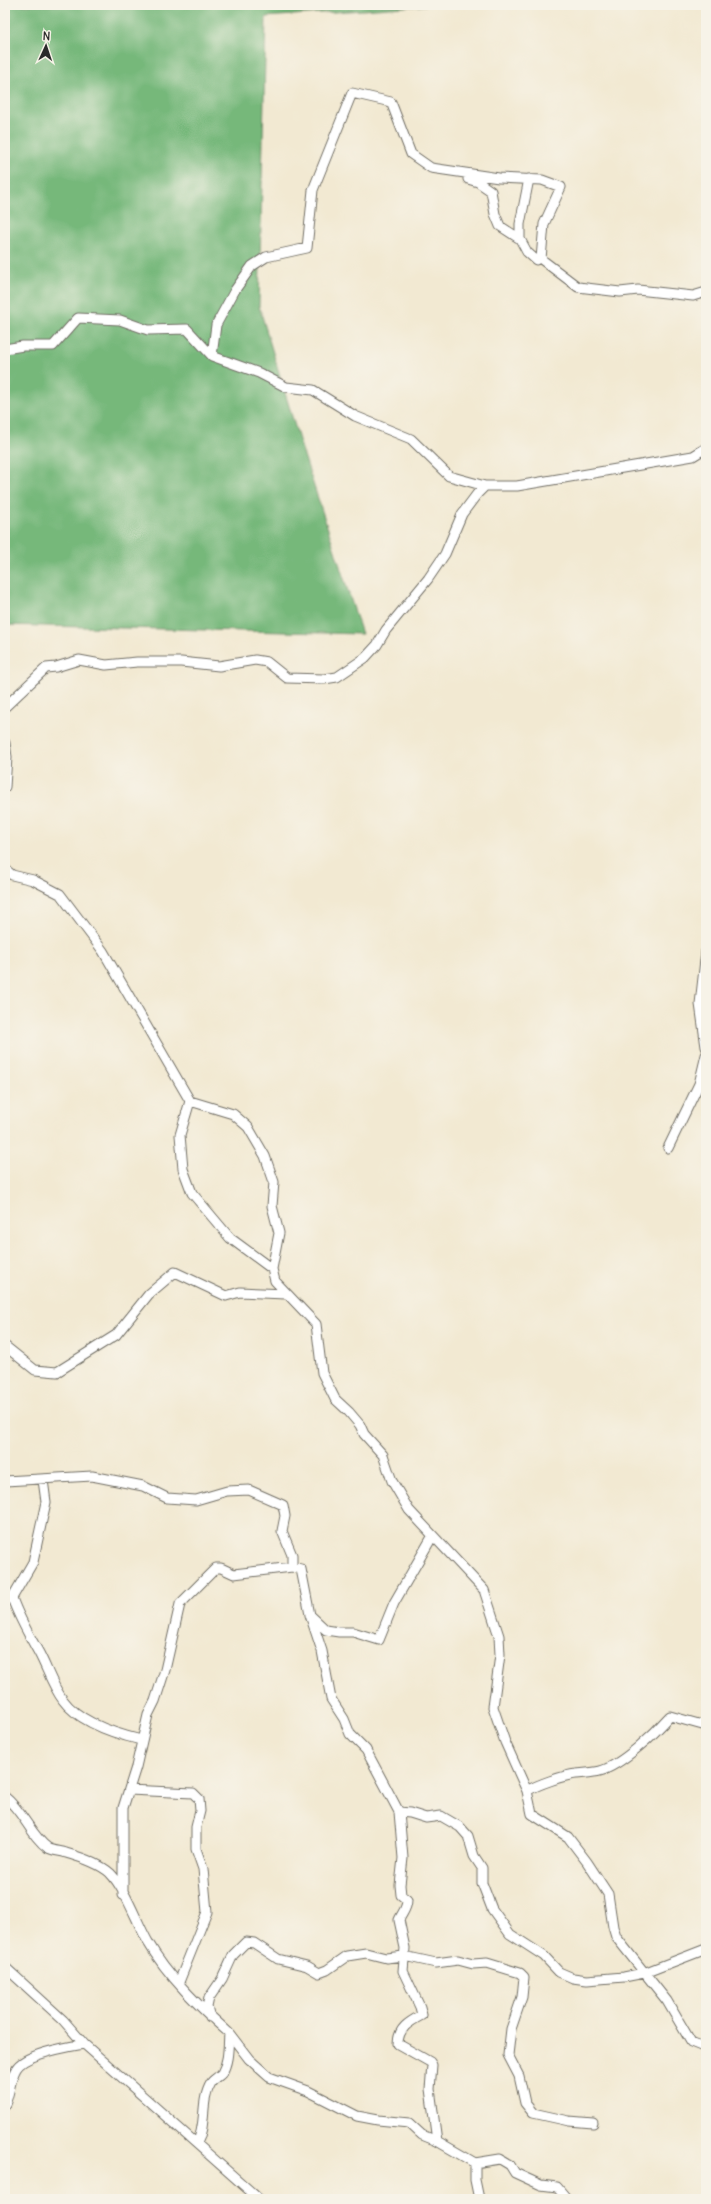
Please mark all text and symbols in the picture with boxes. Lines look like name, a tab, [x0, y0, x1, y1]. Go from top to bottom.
north arrow	[26, 26, 66, 66]
text: N	[42, 29, 51, 43]

